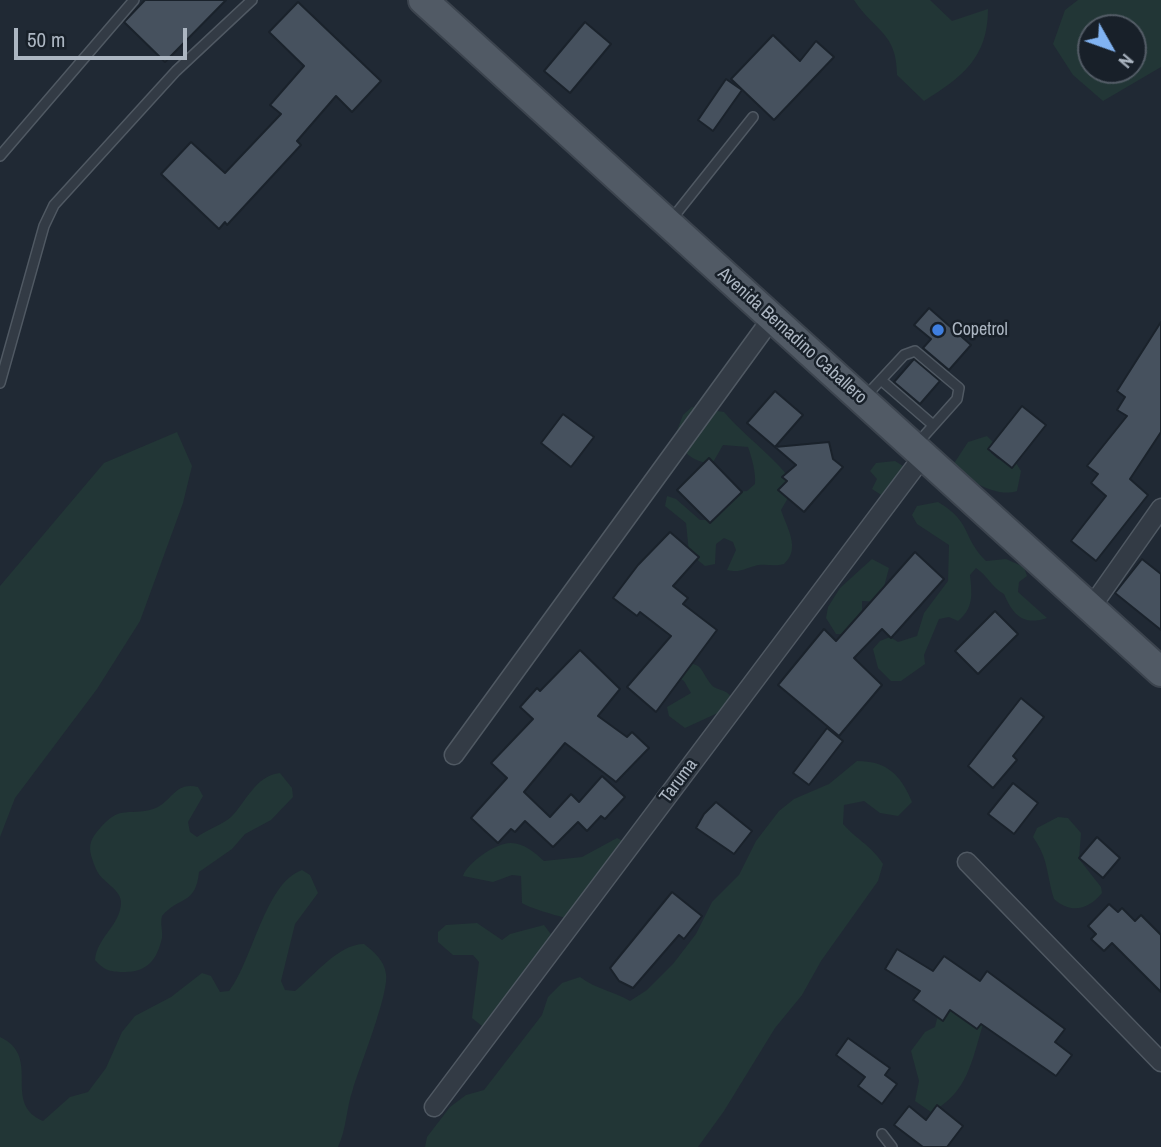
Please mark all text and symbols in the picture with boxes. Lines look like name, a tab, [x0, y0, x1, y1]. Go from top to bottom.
scale bar	[18, 14, 191, 58]
north arrow	[1077, 14, 1147, 84]
text: 50 m	[27, 25, 65, 54]
text: N	[1113, 49, 1140, 74]
street label: Avenida Bernadino Caballero	[713, 263, 871, 409]
place label: Copetrol	[952, 319, 1008, 341]
marker: Copetrol	[930, 322, 946, 338]
street label: Taruma	[655, 755, 703, 807]

